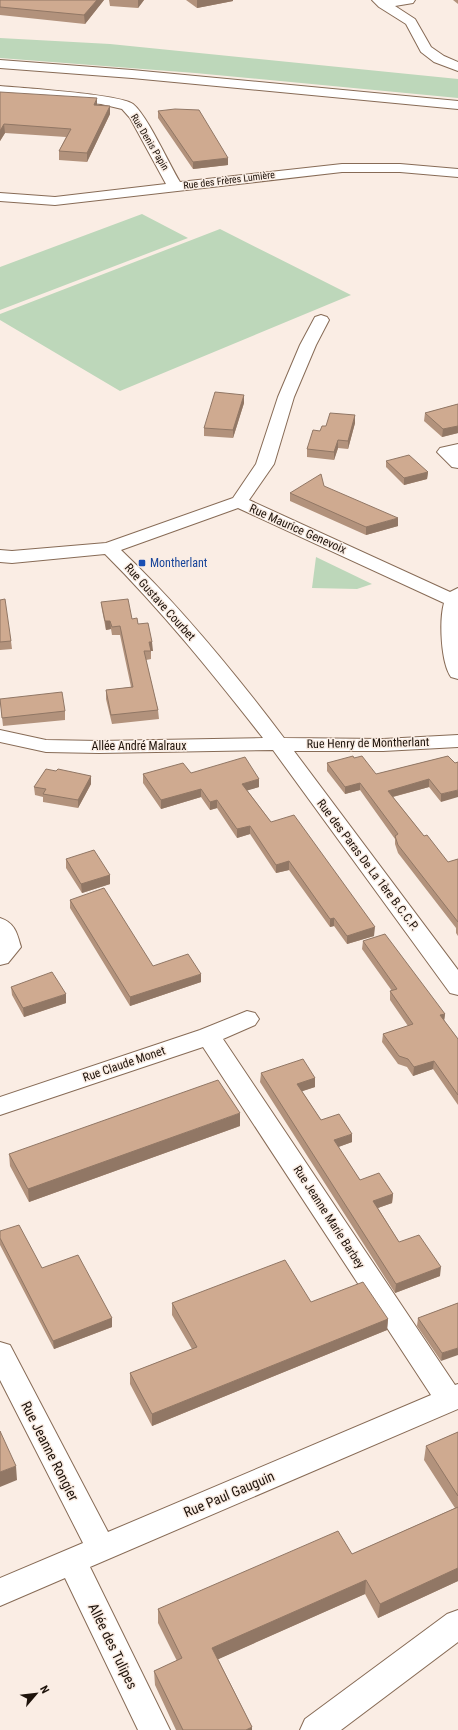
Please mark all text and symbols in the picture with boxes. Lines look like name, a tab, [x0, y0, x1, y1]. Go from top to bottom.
street label: Rue Denis Papin	[129, 112, 171, 172]
street label: Rue des Frères Lumière	[183, 169, 276, 191]
street label: Rue Maurice Genevoix	[247, 501, 349, 557]
place label: Montherlant	[150, 556, 208, 570]
marker: Montherlant	[137, 558, 147, 568]
street label: Rue Gustave Courbet	[122, 561, 199, 644]
street label: Rue Henry de Montherlant	[307, 735, 430, 751]
street label: Allée André Malraux	[92, 739, 186, 753]
street label: Rue des Paras De La 1ère B.C.C.P.	[314, 797, 422, 933]
street label: Rue Claude Monet	[81, 1043, 167, 1085]
street label: Rue Jeanne Marie Barbey	[291, 1163, 367, 1271]
street label: Rue Jeanne Rongier	[18, 1399, 82, 1503]
street label: Rue Paul Gauguin	[181, 1468, 277, 1520]
street label: Allée des Tulipes	[85, 1601, 141, 1691]
north arrow	[16, 1674, 56, 1714]
text: N	[37, 1684, 52, 1696]

